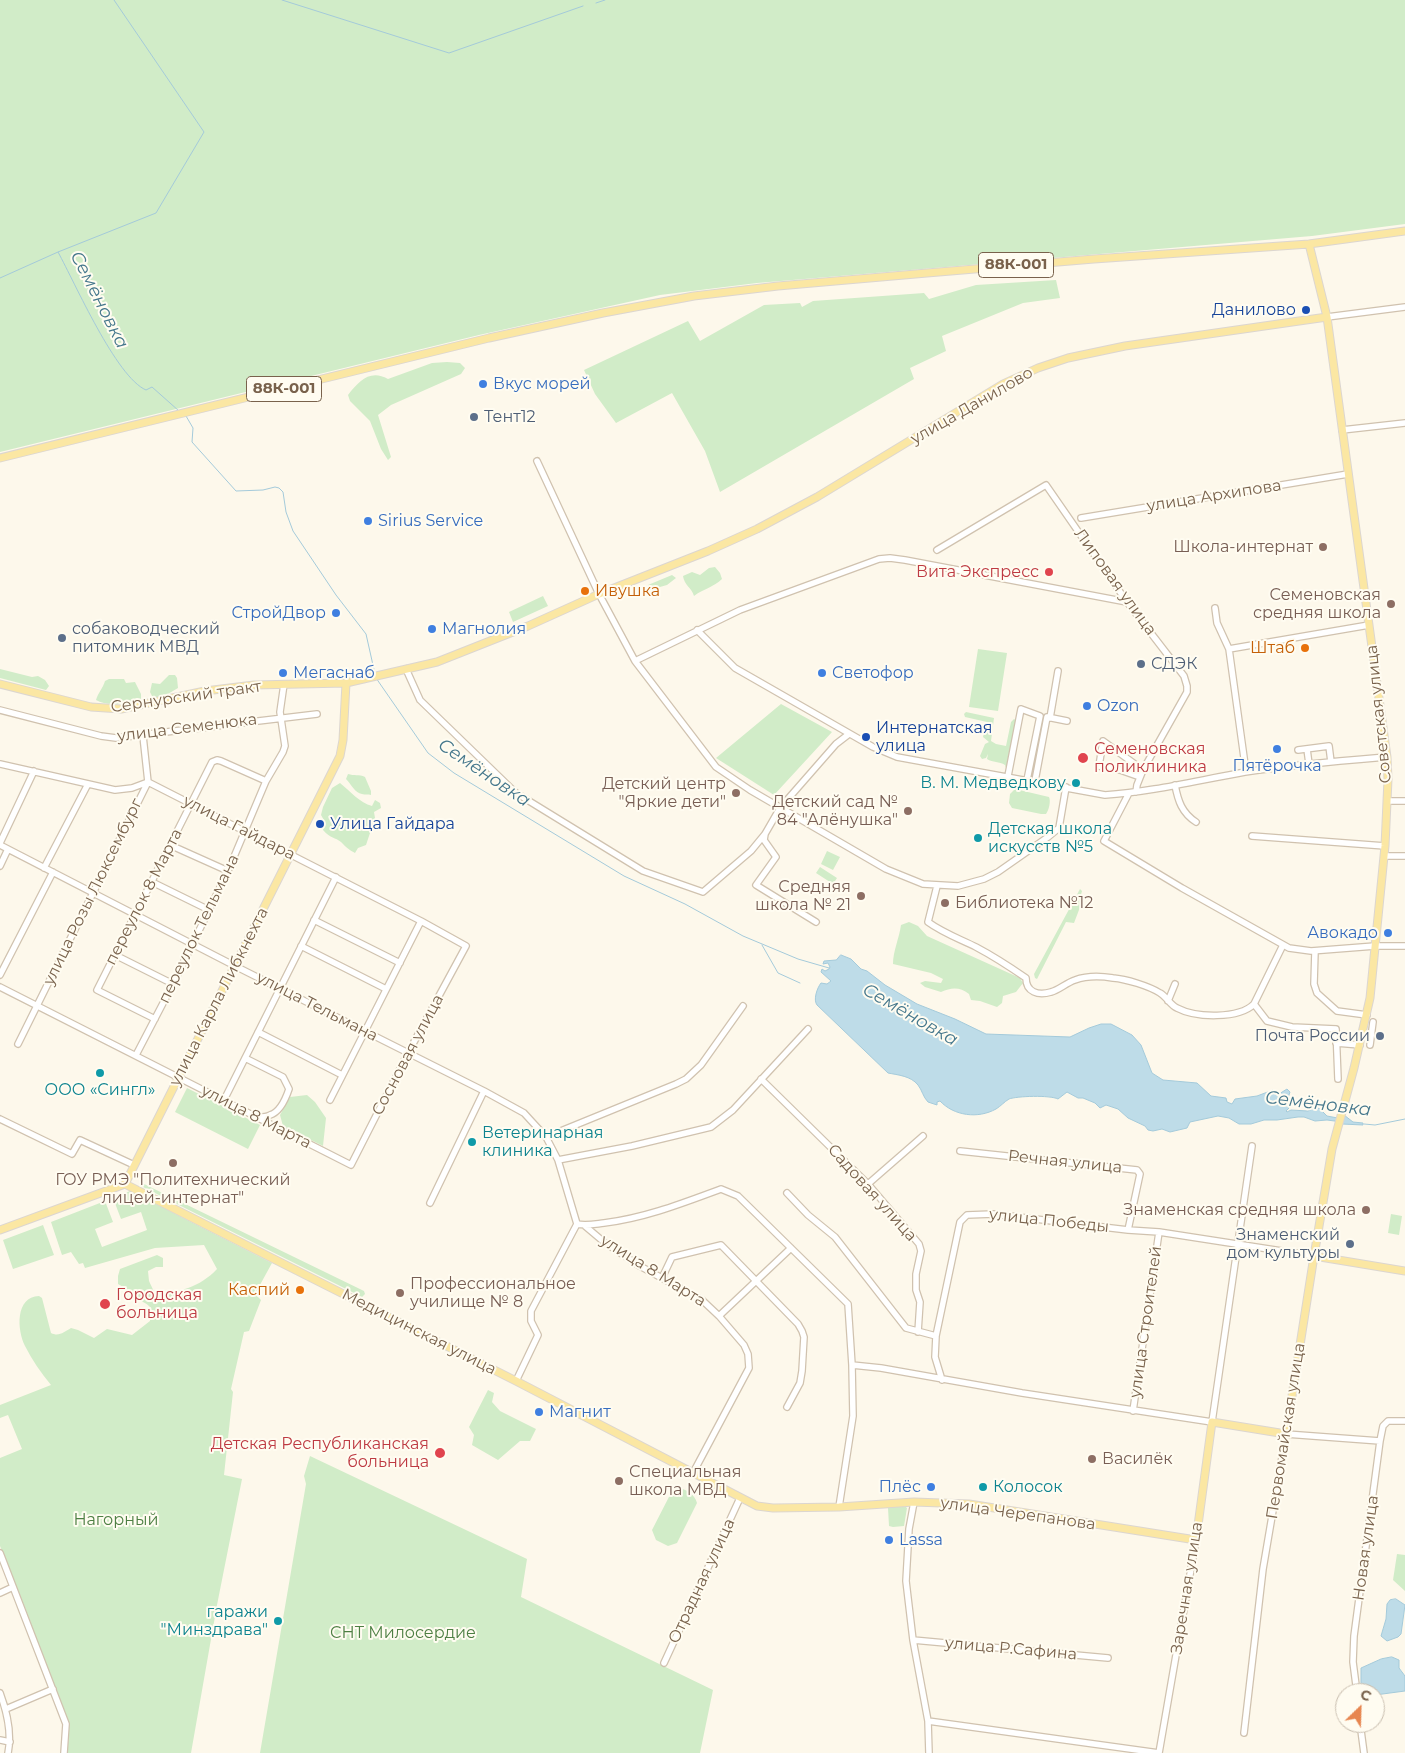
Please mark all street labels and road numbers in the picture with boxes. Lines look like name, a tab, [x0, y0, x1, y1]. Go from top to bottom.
road number: 88К-001	[978, 252, 1054, 278]
street label: улица Данилово	[907, 363, 1037, 449]
road number: 88К-001	[246, 376, 322, 402]
street label: улица Архипова	[1145, 476, 1283, 516]
street label: Липовая улица	[1070, 525, 1160, 639]
street label: Советская улица	[1362, 644, 1396, 784]
street label: Сернурский тракт	[110, 677, 262, 717]
street label: улица Семенюка	[116, 710, 258, 746]
street label: улица Гайдара	[180, 791, 298, 865]
street label: улица Розы Люксембург	[39, 795, 147, 989]
street label: переулок 8 Марта	[101, 826, 187, 968]
street label: переулок Тельмана	[155, 851, 243, 1007]
street label: улица Карла Либкнехта	[166, 904, 272, 1090]
street label: улица Тельмана	[253, 968, 381, 1046]
street label: Сосновая улица	[368, 991, 448, 1119]
street label: улица 8 Марта	[198, 1081, 314, 1153]
street label: Садовая улица	[823, 1140, 921, 1246]
street label: Речная улица	[1007, 1146, 1123, 1178]
street label: улица Победы	[988, 1205, 1110, 1237]
street label: улица 8 Марта	[597, 1231, 709, 1311]
street label: улица Строителей	[1126, 1245, 1166, 1399]
street label: Медицинская улица	[339, 1285, 499, 1379]
street label: Первомайская улица	[1263, 1341, 1309, 1521]
street label: улица Черепанова	[939, 1494, 1097, 1534]
street label: Новая улица	[1349, 1494, 1383, 1602]
street label: Отрадная улица	[665, 1516, 739, 1646]
street label: Заречная улица	[1167, 1520, 1207, 1656]
street label: улица Р.Сафина	[944, 1634, 1078, 1664]

